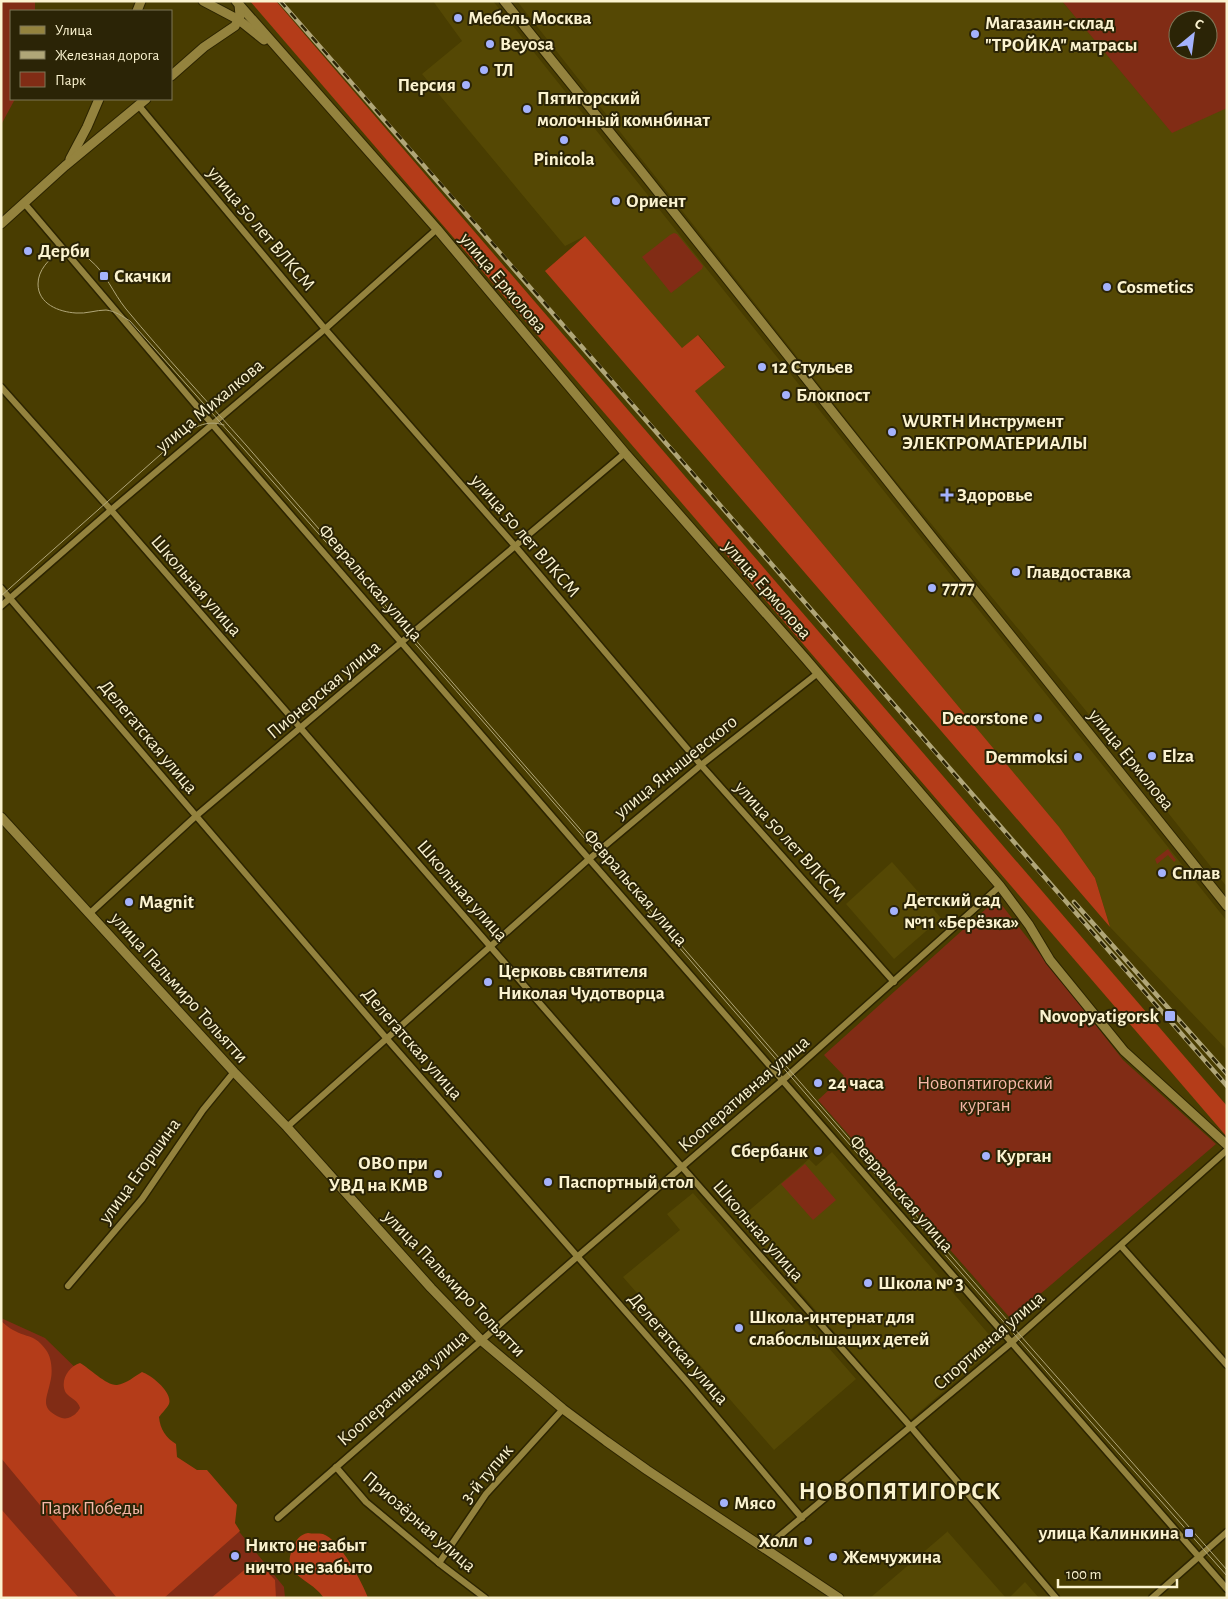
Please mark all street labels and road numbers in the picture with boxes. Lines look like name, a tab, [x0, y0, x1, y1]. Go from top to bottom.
street label: улица 50 лет ВЛКСМ	[203, 162, 318, 295]
street label: улица Ермолова	[455, 229, 550, 337]
street label: улица Михалкова	[152, 355, 268, 457]
street label: улица 50 лет ВЛКСМ	[466, 470, 583, 601]
street label: Февральская улица	[314, 521, 426, 645]
street label: Школьная улица	[147, 532, 245, 641]
street label: улица Ермолова	[719, 536, 815, 643]
street label: Пионерская улица	[264, 637, 385, 743]
street label: Делегатская улица	[95, 677, 201, 798]
street label: улица Ермолова	[1084, 705, 1178, 814]
street label: улица Янышевского	[610, 712, 741, 823]
street label: улица 50 лет ВЛКСМ	[730, 777, 849, 906]
street label: Февральская улица	[579, 826, 691, 950]
street label: Школьная улица	[413, 837, 511, 946]
street label: улица Пальмиро Тольятти	[106, 908, 251, 1067]
street label: Делегатская улица	[358, 984, 466, 1104]
street label: Кооперативная улица	[675, 1032, 813, 1156]
street label: улица Егоршина	[95, 1115, 185, 1228]
street label: Февральская улица	[845, 1132, 957, 1256]
street label: Школьная улица	[709, 1177, 807, 1286]
street label: улица Пальмиро Тольятти	[379, 1206, 529, 1361]
street label: Спортивная улица	[930, 1288, 1048, 1394]
street label: Делегатская улица	[624, 1289, 732, 1409]
street label: Кооперативная улица	[334, 1326, 472, 1450]
street label: 3-й тупик	[457, 1441, 517, 1507]
street label: Приозёрная улица	[359, 1468, 479, 1576]

